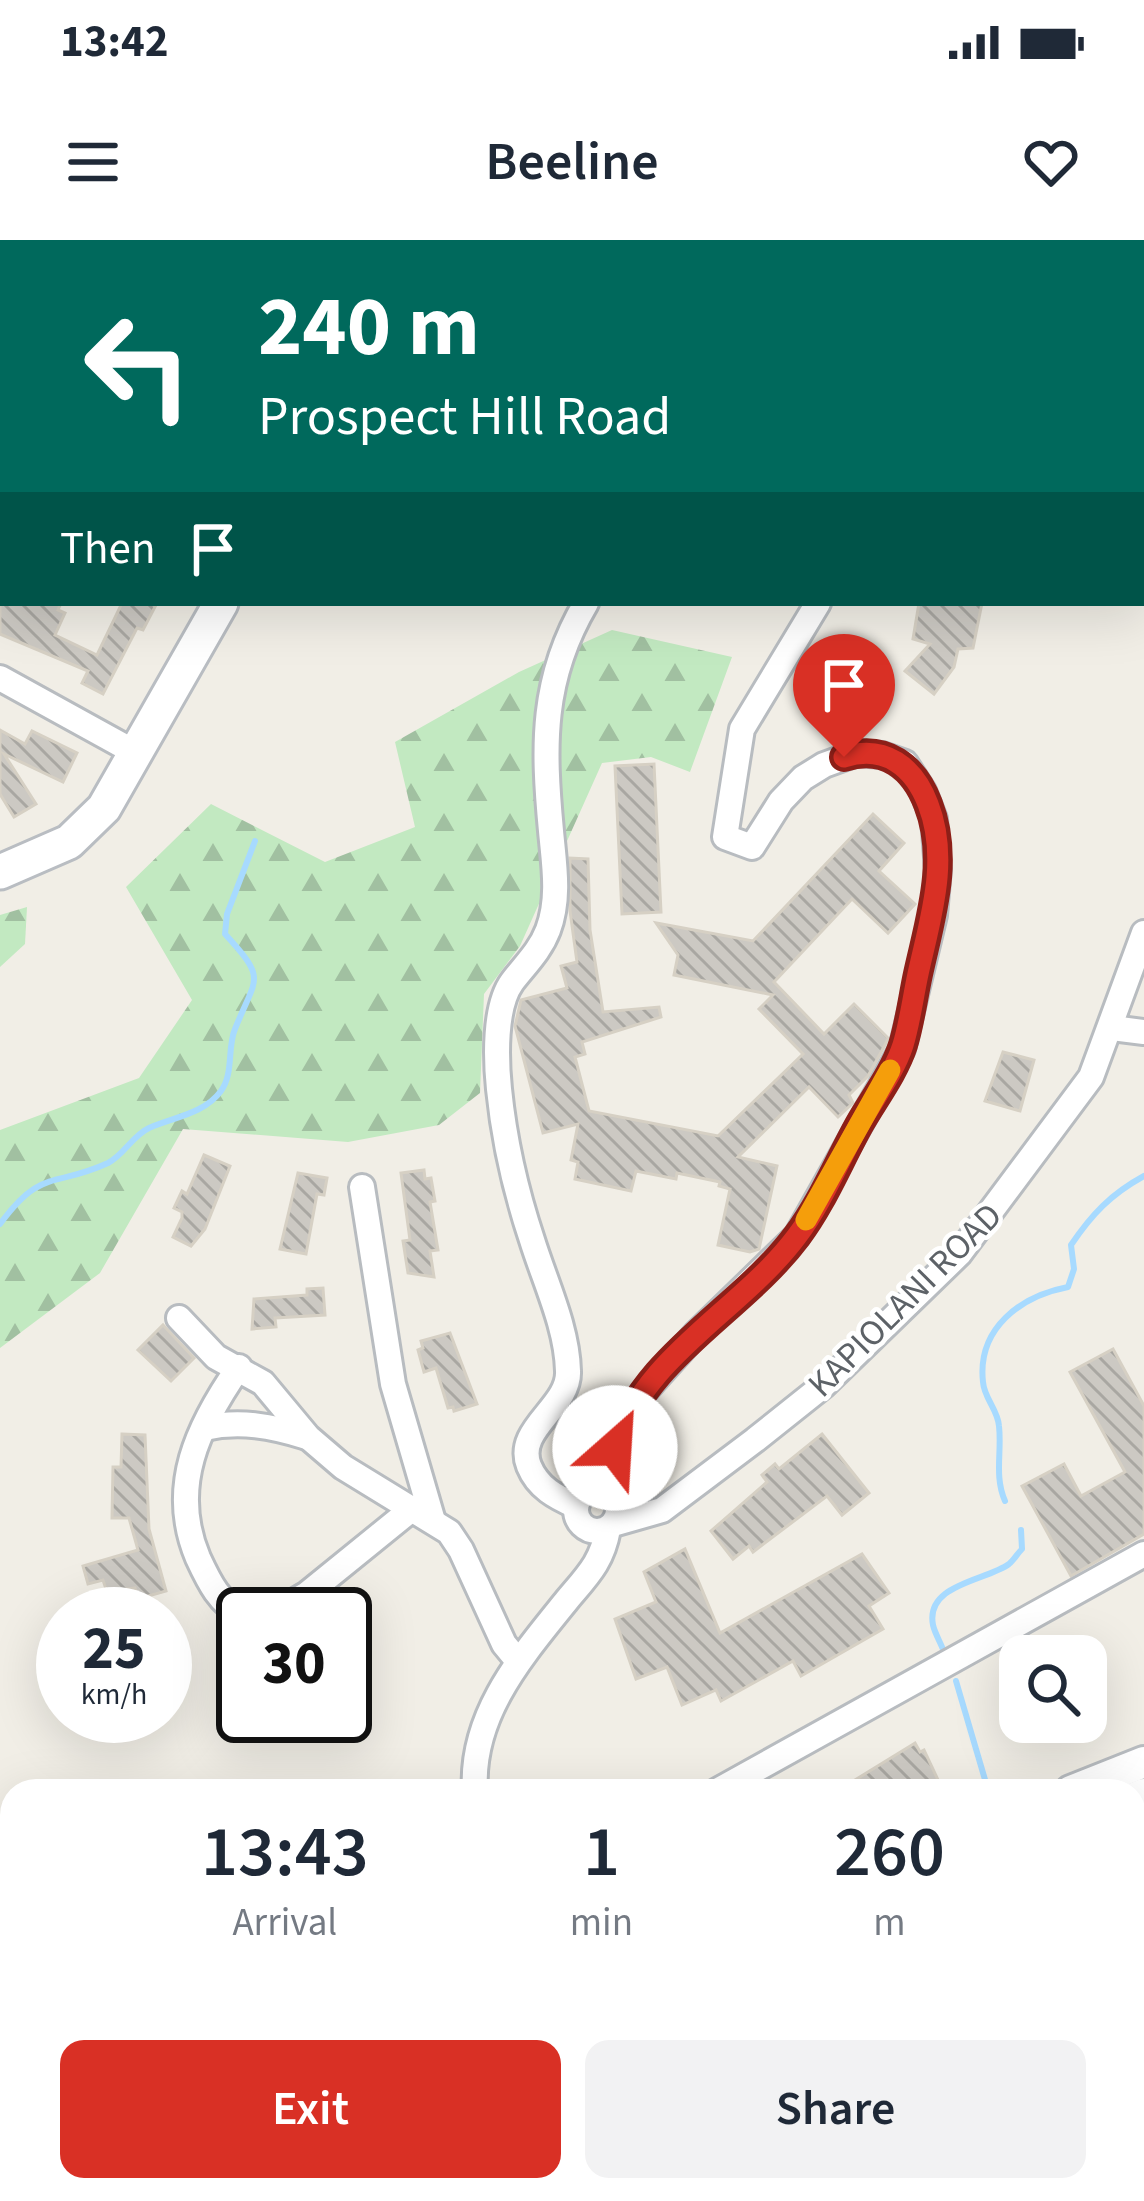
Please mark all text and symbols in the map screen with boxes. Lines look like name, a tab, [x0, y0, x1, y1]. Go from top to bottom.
text: 13:42	[60, 10, 169, 74]
text: Beeline	[485, 124, 659, 201]
icon: menu	[60, 129, 126, 195]
icon: heart	[1018, 129, 1084, 195]
text: 240 m	[258, 268, 480, 388]
icon: left	[60, 288, 216, 444]
text: Prospect Hill Road	[258, 379, 671, 456]
icon: arrive	[180, 516, 246, 582]
text: Then	[60, 517, 156, 581]
pin	[793, 634, 895, 757]
icon: arrive	[811, 652, 877, 718]
street label: KAPIOLANI ROAD	[796, 1191, 1014, 1409]
position arrow	[552, 1385, 678, 1511]
speed limit sign: 30	[216, 1587, 372, 1743]
text: 25	[82, 1607, 146, 1692]
map controls	[999, 1635, 1107, 1743]
button: search	[999, 1635, 1107, 1743]
text: km/h	[81, 1673, 147, 1716]
text: 13:43	[201, 1801, 369, 1904]
text: 1	[583, 1801, 620, 1904]
text: 260	[834, 1801, 945, 1904]
text: Arrival	[232, 1895, 337, 1951]
text: min	[570, 1895, 633, 1951]
text: m	[873, 1895, 906, 1951]
button: Exit	[60, 2040, 561, 2178]
button: Share	[585, 2040, 1086, 2178]

